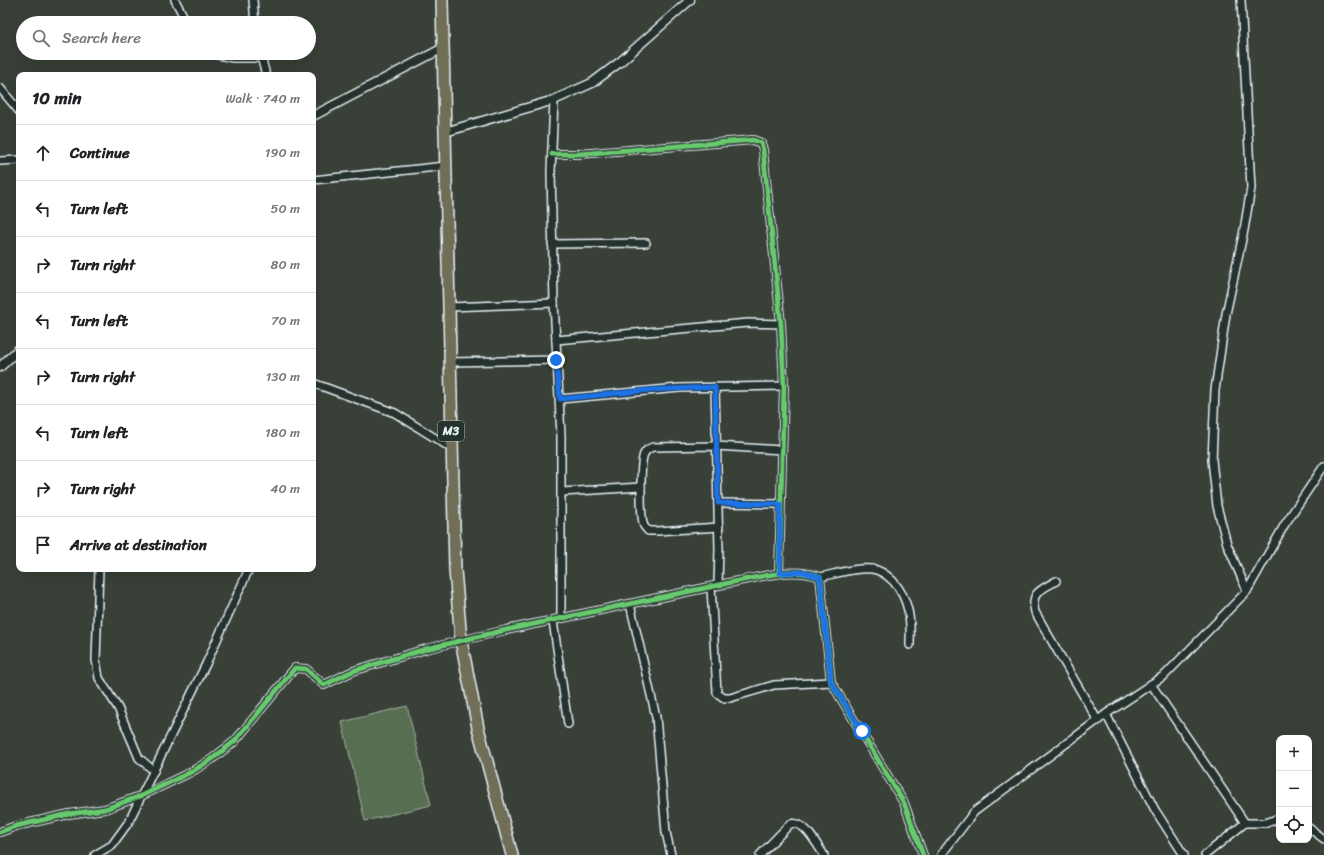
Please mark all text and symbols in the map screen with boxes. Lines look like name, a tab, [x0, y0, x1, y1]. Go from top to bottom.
search box	[16, 16, 316, 60]
text: Search here	[62, 25, 141, 51]
icon: search	[30, 27, 52, 49]
text: 10 min	[32, 83, 81, 113]
text: Walk · 740 m	[225, 87, 300, 110]
text: Continue	[70, 140, 130, 166]
text: 190 m	[265, 141, 300, 164]
icon: ahead	[32, 142, 54, 164]
text: Turn left	[70, 196, 128, 222]
text: 50 m	[270, 197, 300, 220]
icon: left	[32, 198, 54, 220]
text: Turn right	[70, 252, 135, 278]
text: 80 m	[271, 253, 300, 276]
icon: right	[32, 254, 54, 276]
text: Turn left	[70, 308, 128, 334]
text: 70 m	[271, 309, 300, 332]
icon: left	[32, 310, 54, 332]
route end	[547, 351, 565, 369]
text: Turn right	[70, 364, 135, 390]
text: 130 m	[266, 365, 300, 388]
icon: right	[32, 366, 54, 388]
text: Turn left	[70, 420, 128, 446]
text: 180 m	[265, 421, 300, 444]
road number: M3	[438, 421, 464, 441]
icon: left	[32, 422, 54, 444]
text: Turn right	[70, 476, 135, 502]
text: 40 m	[270, 477, 300, 500]
icon: right	[32, 478, 54, 500]
text: Arrive at destination	[70, 532, 207, 558]
icon: arrive	[32, 534, 54, 556]
route start	[853, 722, 871, 740]
map controls	[1276, 735, 1312, 843]
button: +	[1276, 735, 1312, 771]
button: −	[1276, 771, 1312, 807]
button: locate	[1276, 807, 1312, 843]

